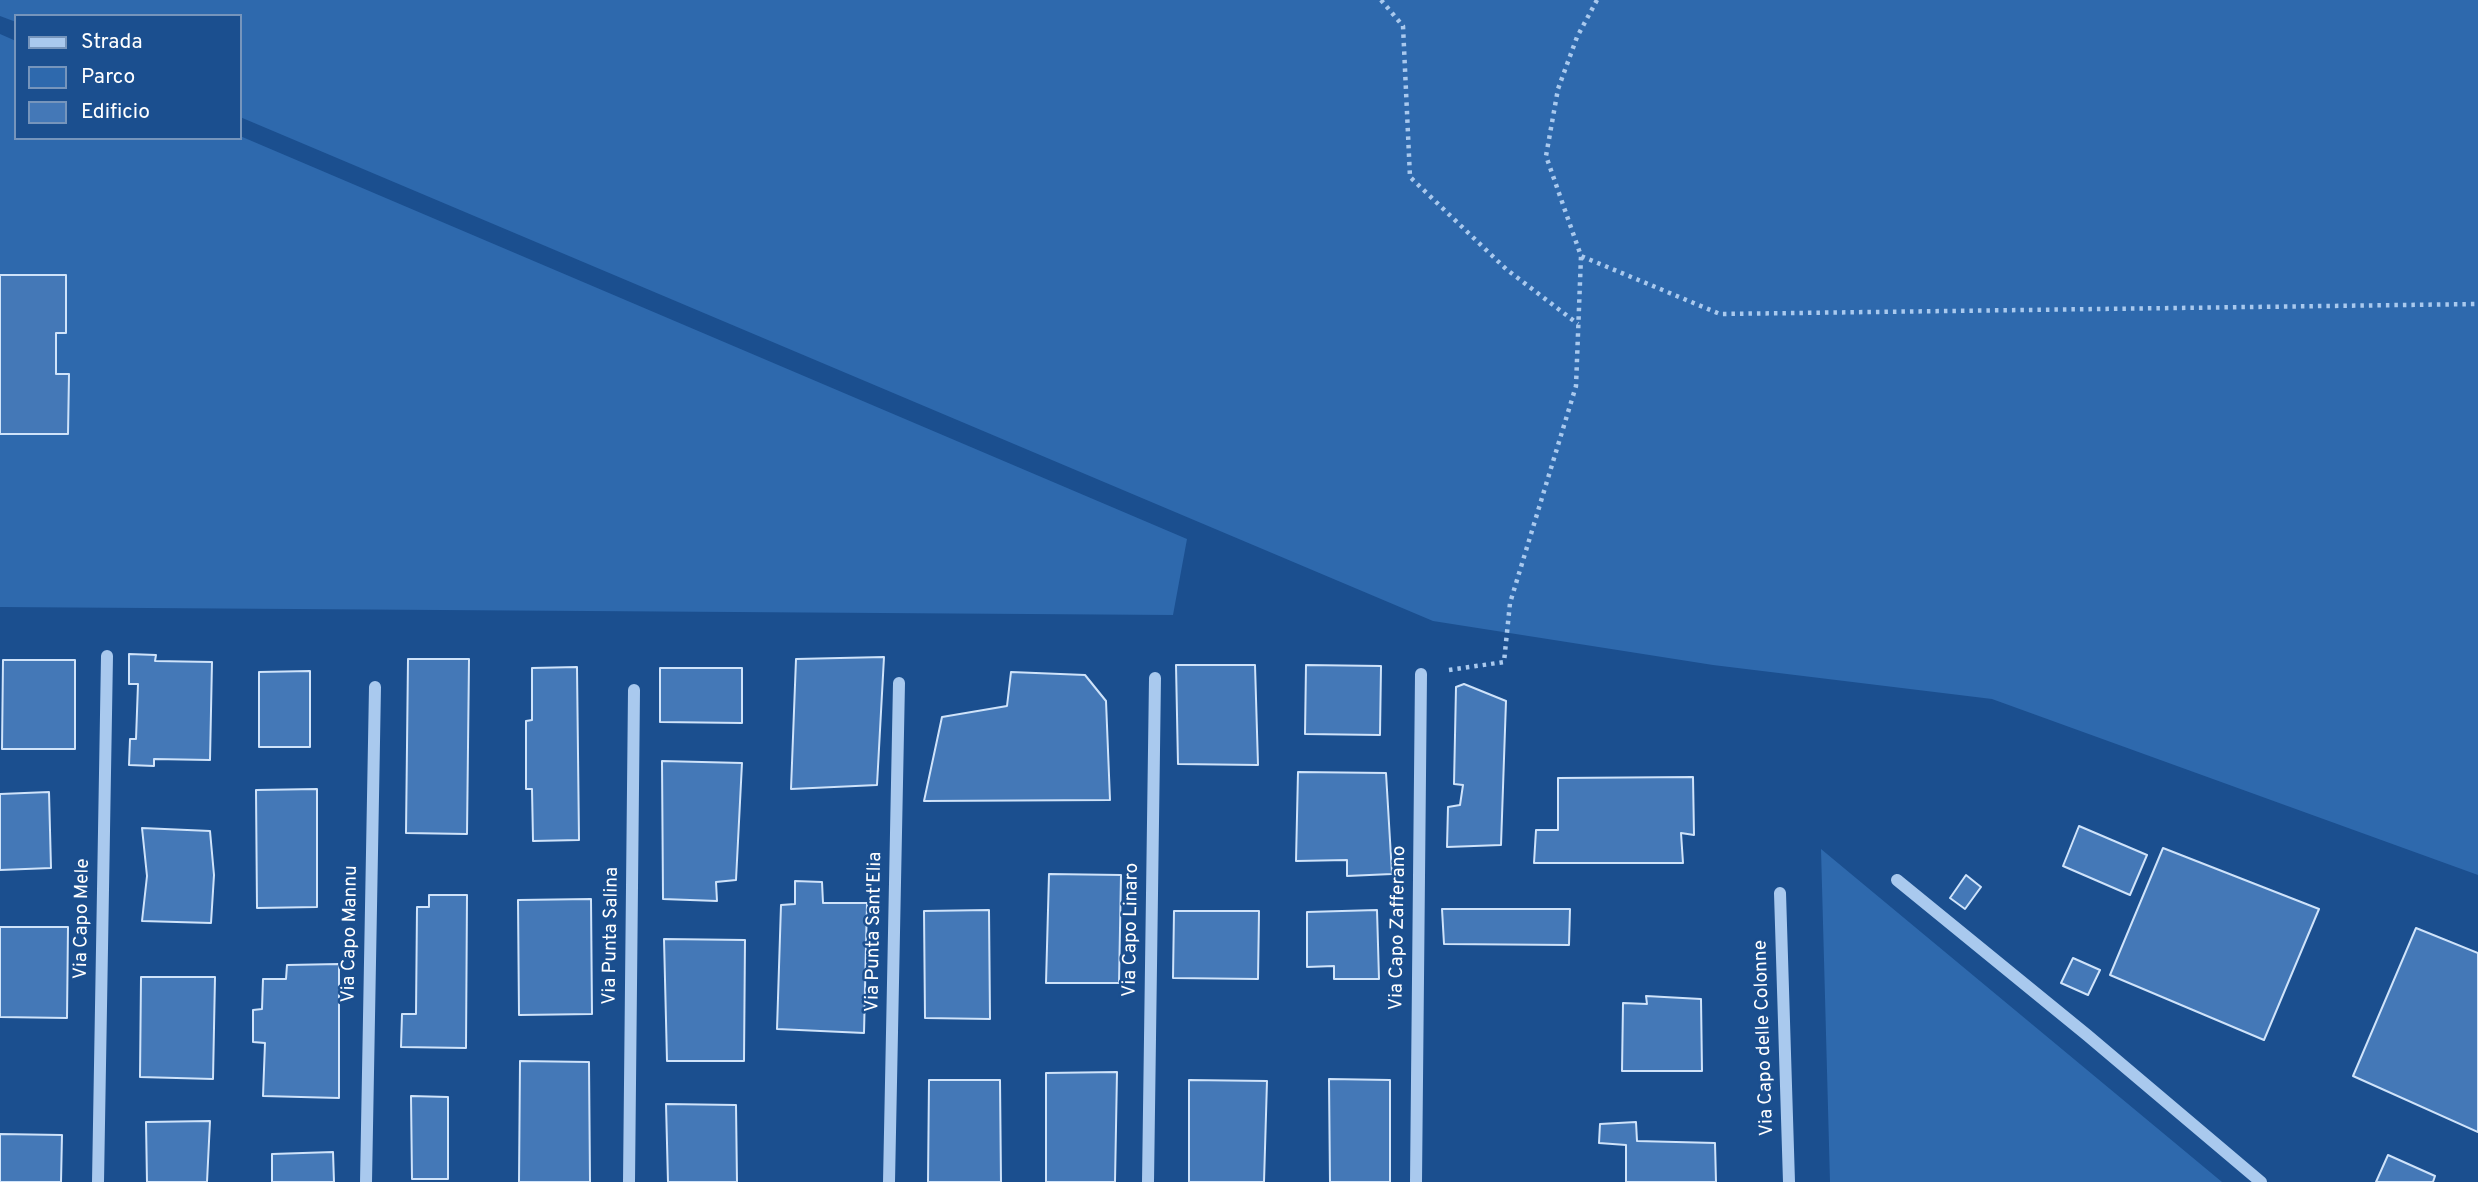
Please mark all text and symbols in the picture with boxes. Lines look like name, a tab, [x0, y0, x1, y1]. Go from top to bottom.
legend	[14, 14, 242, 140]
text: Strada	[81, 29, 142, 56]
text: Parco	[81, 64, 135, 91]
text: Edificio	[81, 99, 150, 126]
street label: Via Capo Zafferano	[1386, 845, 1412, 1011]
street label: Via Punta Sant'Elia	[862, 852, 888, 1012]
street label: Via Capo Mele	[71, 858, 95, 980]
street label: Via Capo Linaro	[1119, 863, 1145, 997]
street label: Via Capo Mannu	[338, 865, 364, 1003]
street label: Via Punta Salina	[599, 867, 625, 1005]
street label: Via Capo delle Colonne	[1750, 939, 1780, 1137]

